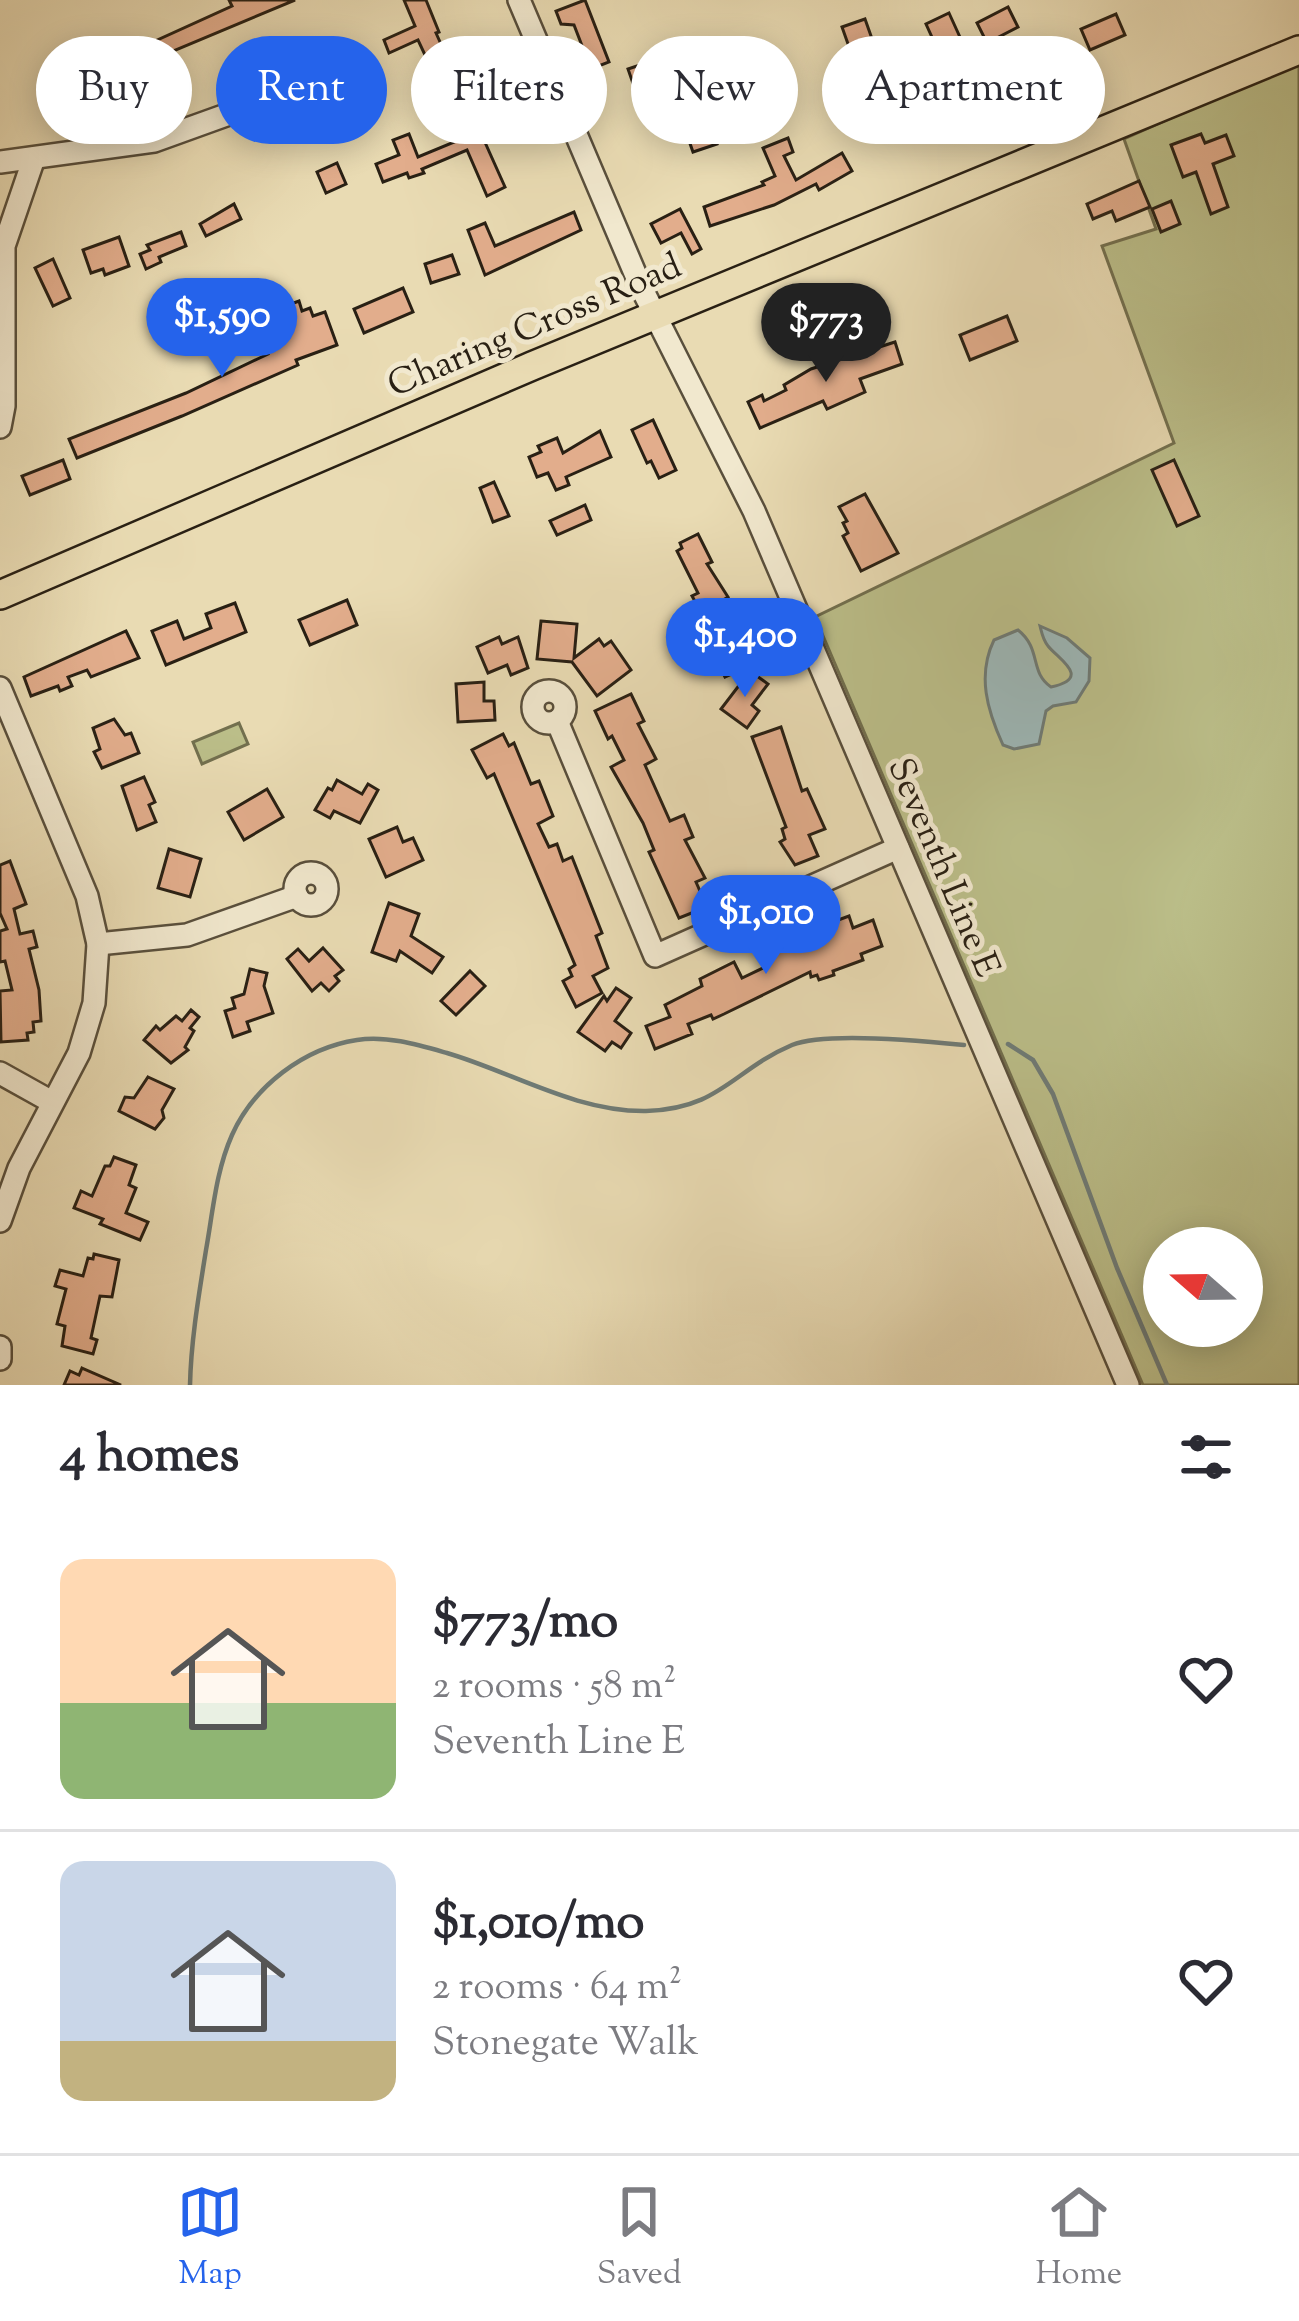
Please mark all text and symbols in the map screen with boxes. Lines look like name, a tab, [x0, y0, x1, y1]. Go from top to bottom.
chip: Buy	[36, 36, 192, 144]
chip: Rent	[216, 36, 387, 144]
chip: Filters	[411, 36, 607, 144]
chip: New	[631, 36, 798, 144]
chip: Apartment	[822, 36, 1105, 144]
street label: Charing Cross Road	[380, 242, 690, 412]
pin: $1,590	[124, 278, 320, 380]
pin: $773	[755, 283, 897, 385]
text: $1,590	[173, 289, 271, 345]
text: $773	[788, 294, 864, 350]
pin: $1,400	[647, 598, 843, 700]
text: $1,400	[693, 609, 797, 665]
street label: Seventh Line E	[872, 750, 1012, 986]
pin: $1,010	[668, 875, 864, 977]
text: $1,010	[718, 886, 814, 942]
north arrow	[1143, 1227, 1263, 1347]
map controls	[1143, 1227, 1263, 1347]
text: 4 homes	[60, 1421, 239, 1494]
icon: filters	[1173, 1424, 1239, 1490]
text: $773/mo	[432, 1587, 618, 1660]
icon: home	[156, 1607, 300, 1751]
icon: heart	[1173, 1646, 1239, 1712]
text: 2 rooms · 58 m²	[432, 1660, 676, 1716]
text: Seventh Line E	[432, 1716, 685, 1772]
text: $1,010/mo	[432, 1888, 644, 1961]
icon: home	[156, 1909, 300, 2053]
icon: heart	[1173, 1948, 1239, 2014]
text: 2 rooms · 64 m²	[432, 1961, 682, 2017]
text: Stonegate Walk	[432, 2017, 699, 2073]
tab: Map	[177, 2179, 243, 2299]
tab: Saved	[597, 2179, 682, 2299]
tab: Home	[1036, 2179, 1122, 2299]

